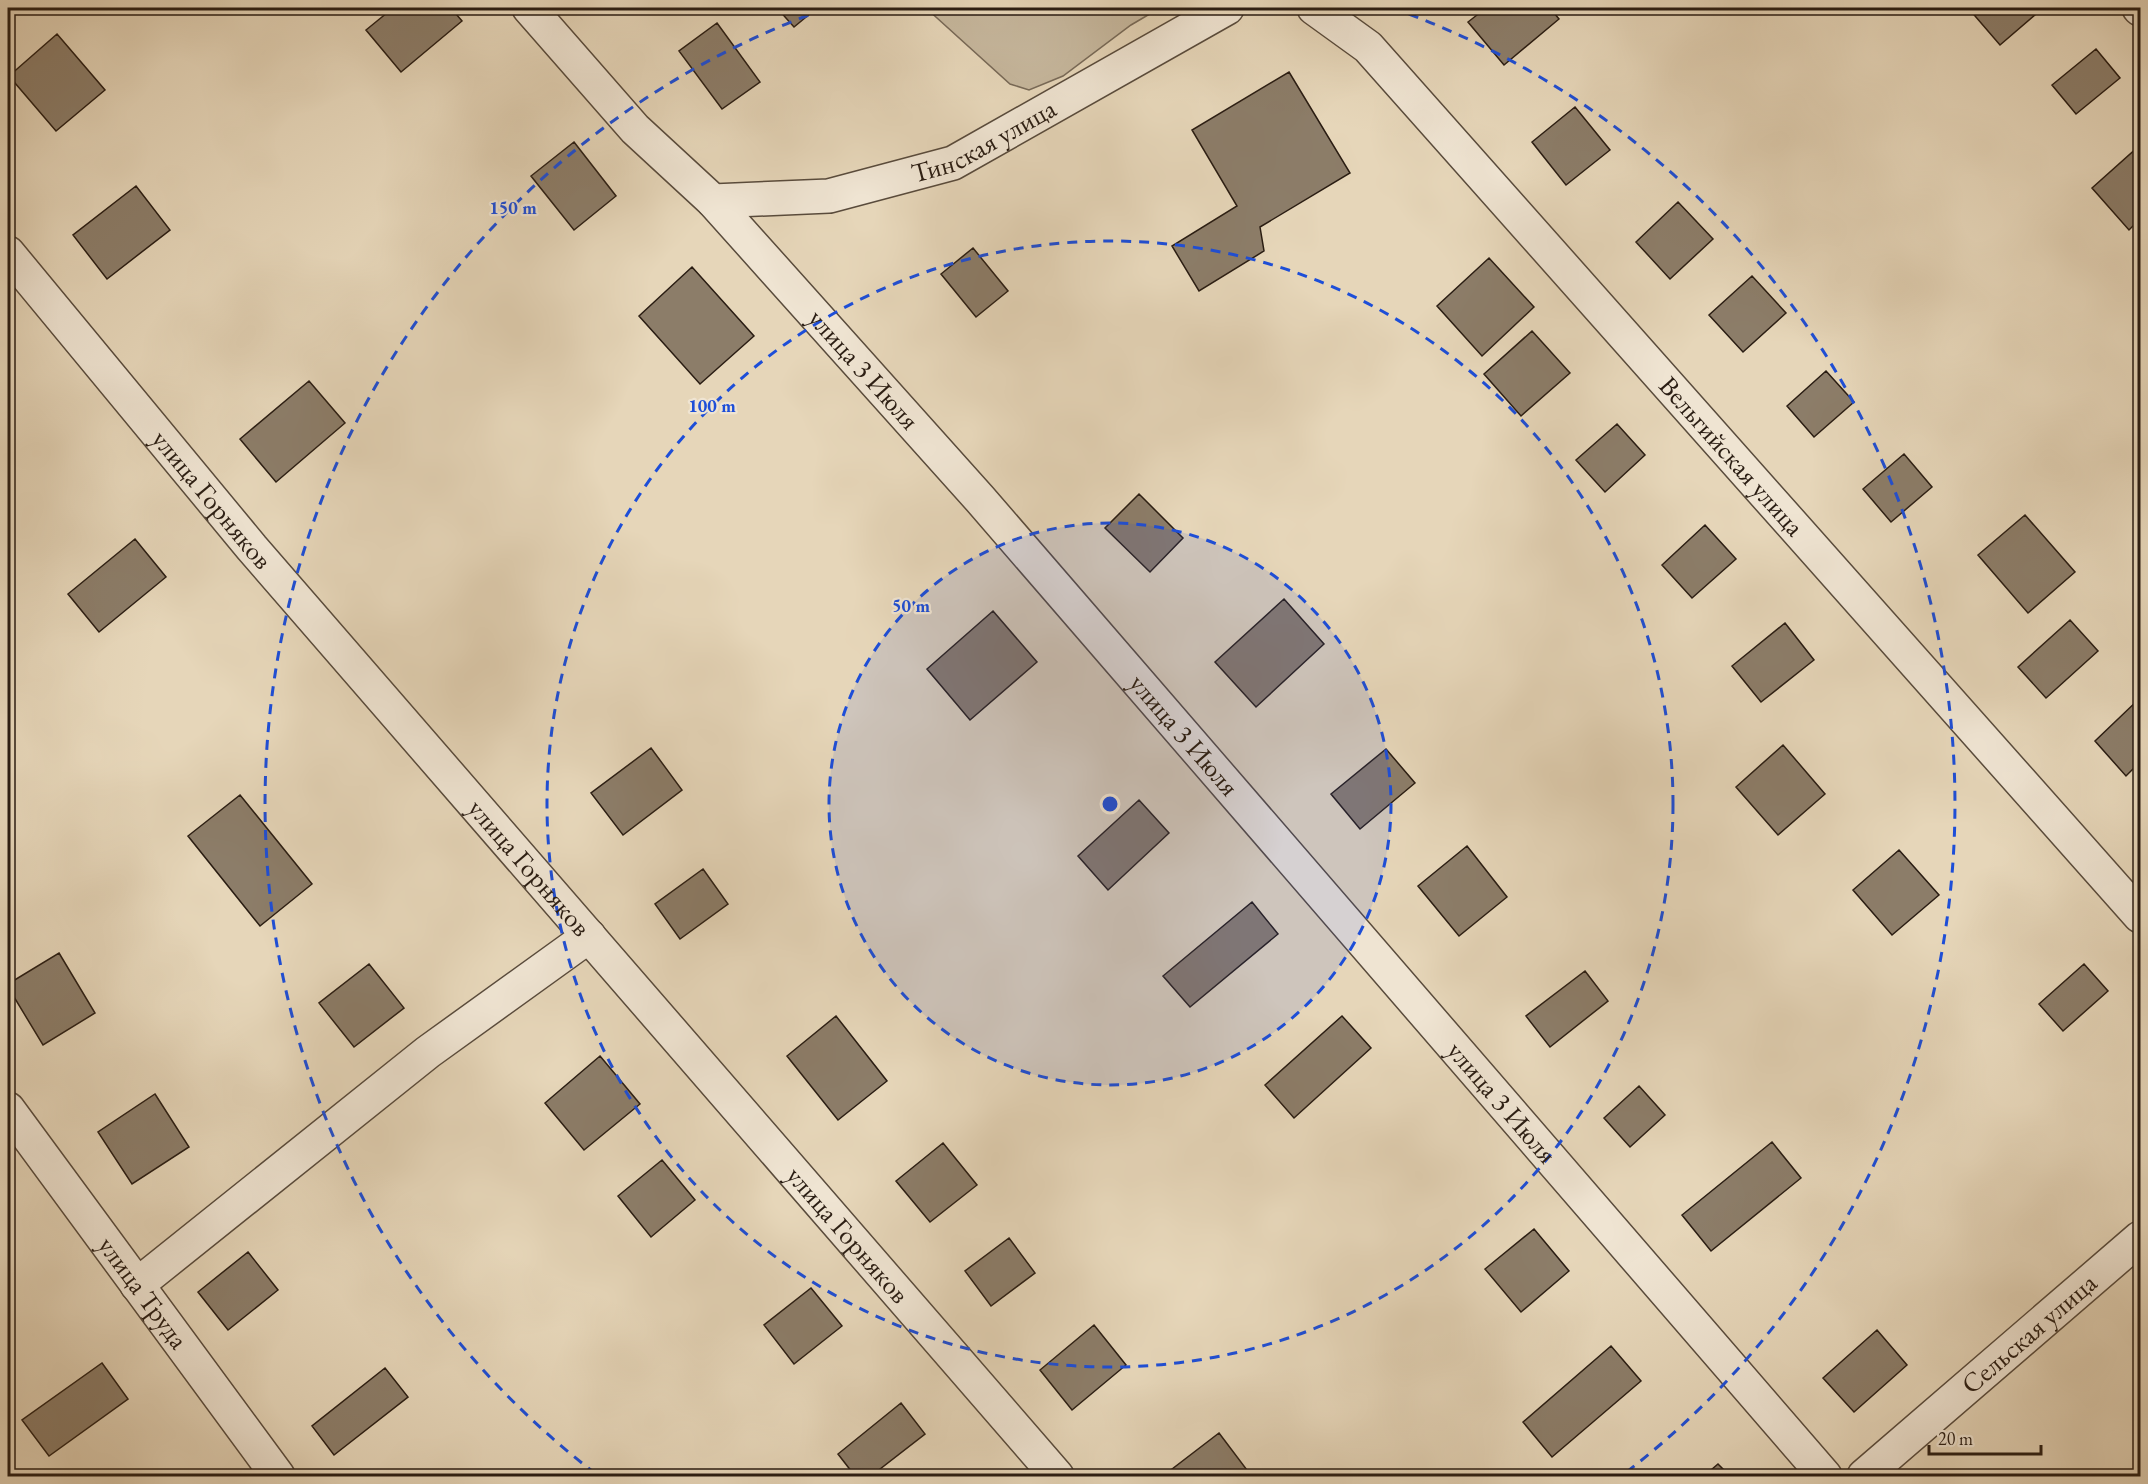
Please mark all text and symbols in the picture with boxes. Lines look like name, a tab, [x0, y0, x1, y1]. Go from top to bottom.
street label: Тинская улица	[907, 90, 1062, 190]
text: 150 m	[489, 196, 537, 219]
street label: улица 3 Июля	[801, 301, 928, 437]
street label: Вельгийская улица	[1652, 369, 1812, 543]
text: 100 m	[688, 394, 736, 417]
street label: улица Горняков	[144, 422, 280, 576]
text: 50 m	[892, 594, 930, 617]
street label: улица 3 Июля	[1122, 666, 1247, 803]
street label: улица Горняков	[460, 791, 599, 943]
centre of rings	[1100, 794, 1120, 814]
street label: улица 3 Июля	[1440, 1034, 1565, 1171]
street label: улица Горняков	[779, 1158, 917, 1310]
street label: улица Труда	[90, 1229, 197, 1356]
street label: Сельская улица	[1954, 1265, 2104, 1401]
scale bar	[1929, 1418, 2042, 1456]
text: 20 m	[1938, 1427, 1973, 1450]

